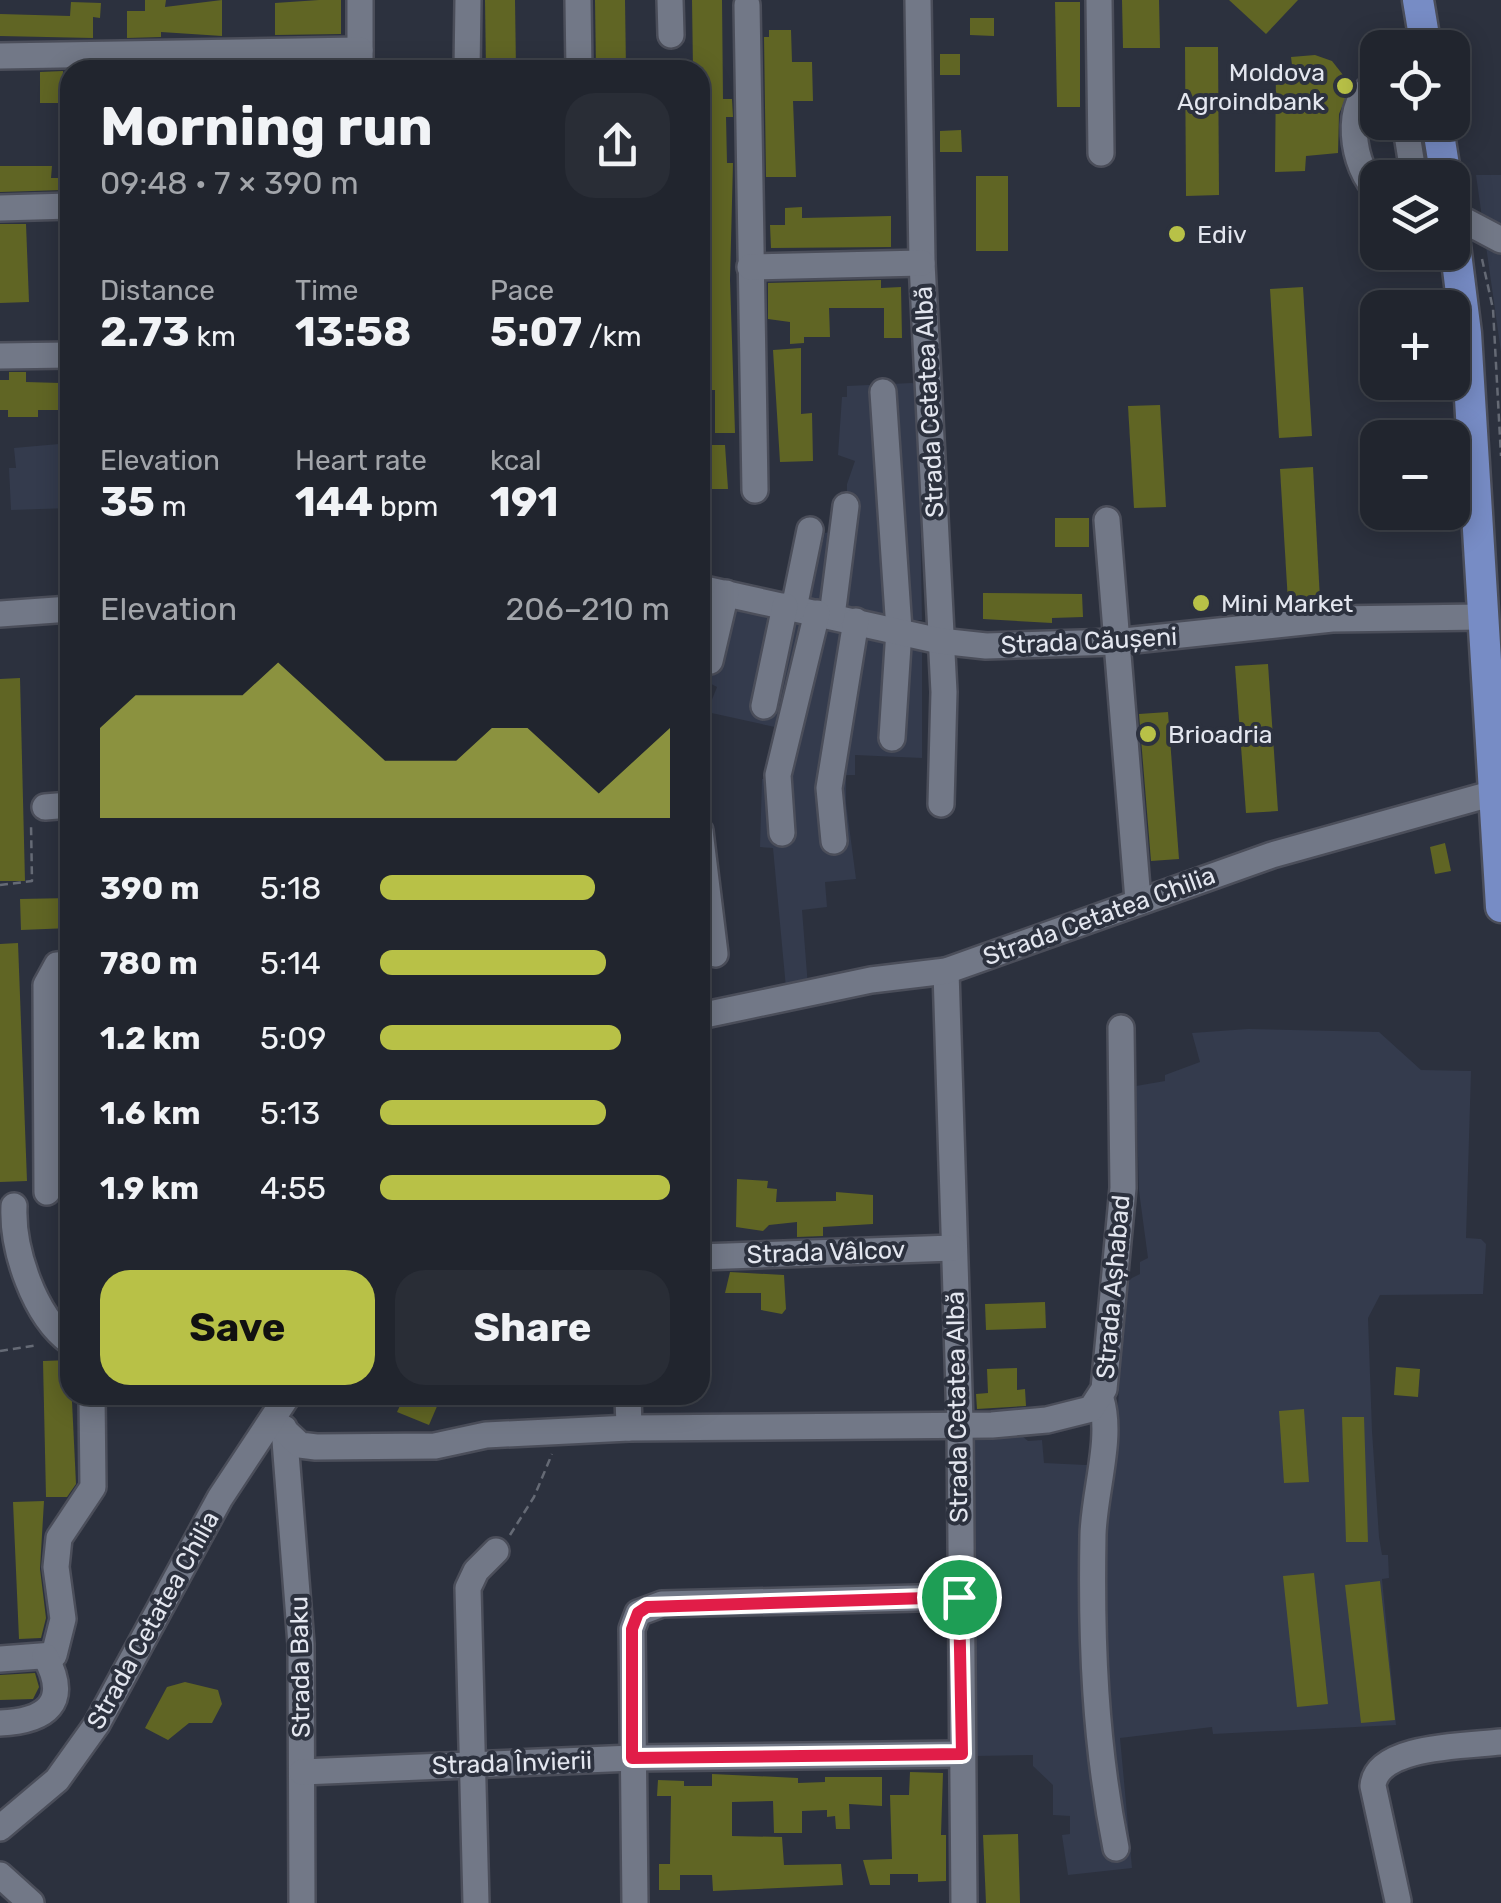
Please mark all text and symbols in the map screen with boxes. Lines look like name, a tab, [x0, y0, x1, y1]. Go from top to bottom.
map controls	[1360, 30, 1470, 530]
button: locate	[1360, 30, 1470, 140]
place label: Moldova Agroindbank	[1177, 58, 1325, 116]
marker: Moldova Agroindbank	[1334, 75, 1356, 97]
button: share	[565, 93, 670, 198]
text: Morning run	[100, 94, 433, 159]
button: layers	[1360, 160, 1470, 270]
text: 09:48 · 7 × 390 m	[100, 164, 359, 202]
place label: Ediv	[1197, 220, 1247, 249]
marker: Ediv	[1166, 223, 1188, 245]
text: Distance	[100, 274, 215, 307]
text: Time	[295, 274, 358, 307]
text: Pace	[490, 274, 554, 307]
street label: Strada Cetatea Albă	[908, 286, 950, 518]
button: +	[1360, 290, 1470, 400]
text: 2.73	[100, 307, 190, 357]
text: 13:58	[295, 307, 411, 357]
text: 5:07	[490, 307, 582, 357]
text: km	[190, 320, 236, 353]
text: /km	[582, 320, 642, 353]
button: −	[1360, 420, 1470, 530]
text: Elevation	[100, 444, 220, 477]
text: Heart rate	[295, 444, 427, 477]
text: kcal	[490, 444, 541, 477]
text: 35	[100, 477, 155, 527]
text: 144	[295, 477, 373, 527]
text: 191	[490, 477, 559, 527]
text: m	[155, 490, 187, 523]
text: bpm	[373, 490, 438, 523]
place label: Mini Market	[1221, 589, 1354, 618]
text: Elevation	[100, 590, 237, 628]
text: 206–210 m	[505, 590, 670, 628]
marker: Mini Market	[1190, 592, 1212, 614]
street label: Strada Căușeni	[1000, 622, 1178, 660]
place label: Brioadria	[1168, 720, 1273, 749]
marker: Brioadria	[1137, 723, 1159, 745]
street label: Strada Cetatea Chilia	[979, 861, 1219, 971]
text: 390 m	[100, 869, 200, 907]
text: 5:18	[260, 869, 321, 907]
text: 780 m	[100, 944, 198, 982]
text: 5:14	[260, 944, 321, 982]
text: 1.2 km	[100, 1019, 201, 1057]
text: 5:09	[260, 1019, 327, 1057]
text: 1.6 km	[100, 1094, 201, 1132]
text: 5:13	[260, 1094, 320, 1132]
text: 1.9 km	[100, 1169, 199, 1207]
text: 4:55	[260, 1169, 326, 1207]
street label: Strada Așhabad	[1091, 1194, 1135, 1380]
street label: Strada Vâlcov	[746, 1235, 906, 1269]
button: Save	[100, 1270, 375, 1385]
button: Share	[395, 1270, 670, 1385]
street label: Strada Cetatea Albă	[940, 1291, 974, 1523]
street label: Strada Cetatea Chilia	[81, 1506, 225, 1734]
pin	[917, 1555, 1002, 1640]
icon: arrive	[932, 1570, 987, 1625]
street label: Strada Baku	[284, 1596, 316, 1738]
street label: Strada Învierii	[431, 1746, 593, 1780]

